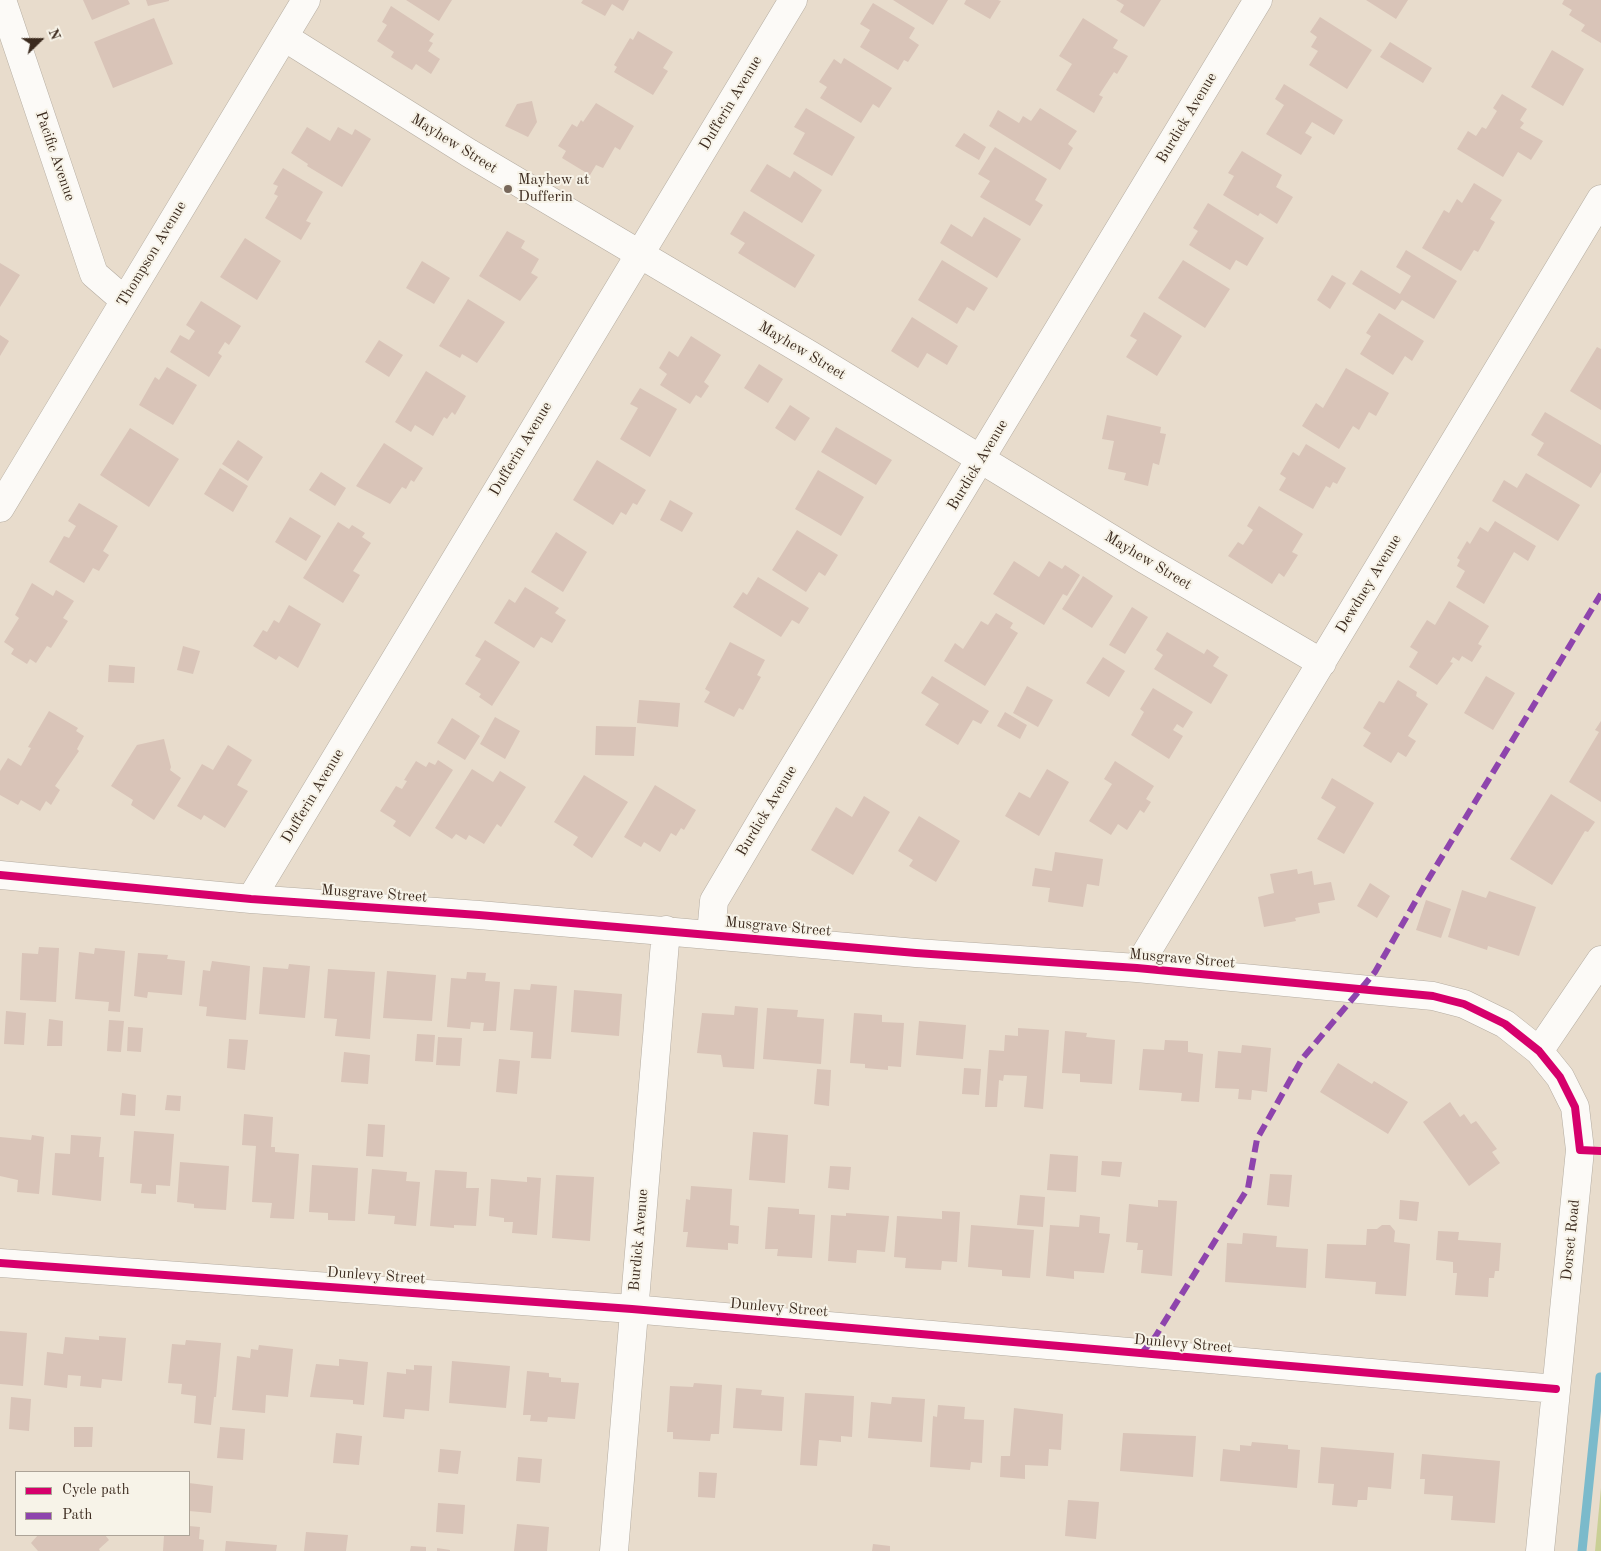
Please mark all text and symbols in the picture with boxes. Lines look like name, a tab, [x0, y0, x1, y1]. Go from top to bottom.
north arrow	[15, 15, 65, 65]
text: N	[45, 27, 62, 42]
street label: Dufferin Avenue	[696, 53, 766, 153]
street label: Burdick Avenue	[1153, 69, 1221, 167]
street label: Pacific Avenue	[31, 109, 79, 203]
street label: Mayhew Street	[408, 110, 500, 178]
place label: Mayhew at Dufferin	[518, 171, 589, 206]
marker: Mayhew at Dufferin	[502, 183, 514, 195]
street label: Thompson Avenue	[113, 198, 191, 310]
street label: Mayhew Street	[755, 318, 849, 384]
street label: Dufferin Avenue	[486, 399, 556, 499]
street label: Burdick Avenue	[944, 416, 1012, 514]
street label: Mayhew Street	[1101, 528, 1195, 594]
street label: Dewdney Avenue	[1332, 531, 1406, 637]
street label: Dufferin Avenue	[278, 746, 348, 846]
street label: Burdick Avenue	[733, 762, 801, 860]
street label: Musgrave Street	[320, 881, 428, 907]
street label: Musgrave Street	[724, 913, 832, 941]
street label: Musgrave Street	[1128, 945, 1236, 973]
street label: Burdick Avenue	[626, 1188, 652, 1292]
street label: Dorset Road	[1558, 1198, 1584, 1282]
street label: Dunlevy Street	[326, 1264, 426, 1288]
street label: Dunlevy Street	[729, 1295, 829, 1321]
street label: Dunlevy Street	[1133, 1331, 1233, 1357]
legend	[15, 1471, 190, 1536]
text: Cycle path	[62, 1483, 130, 1498]
text: Path	[62, 1508, 92, 1523]

